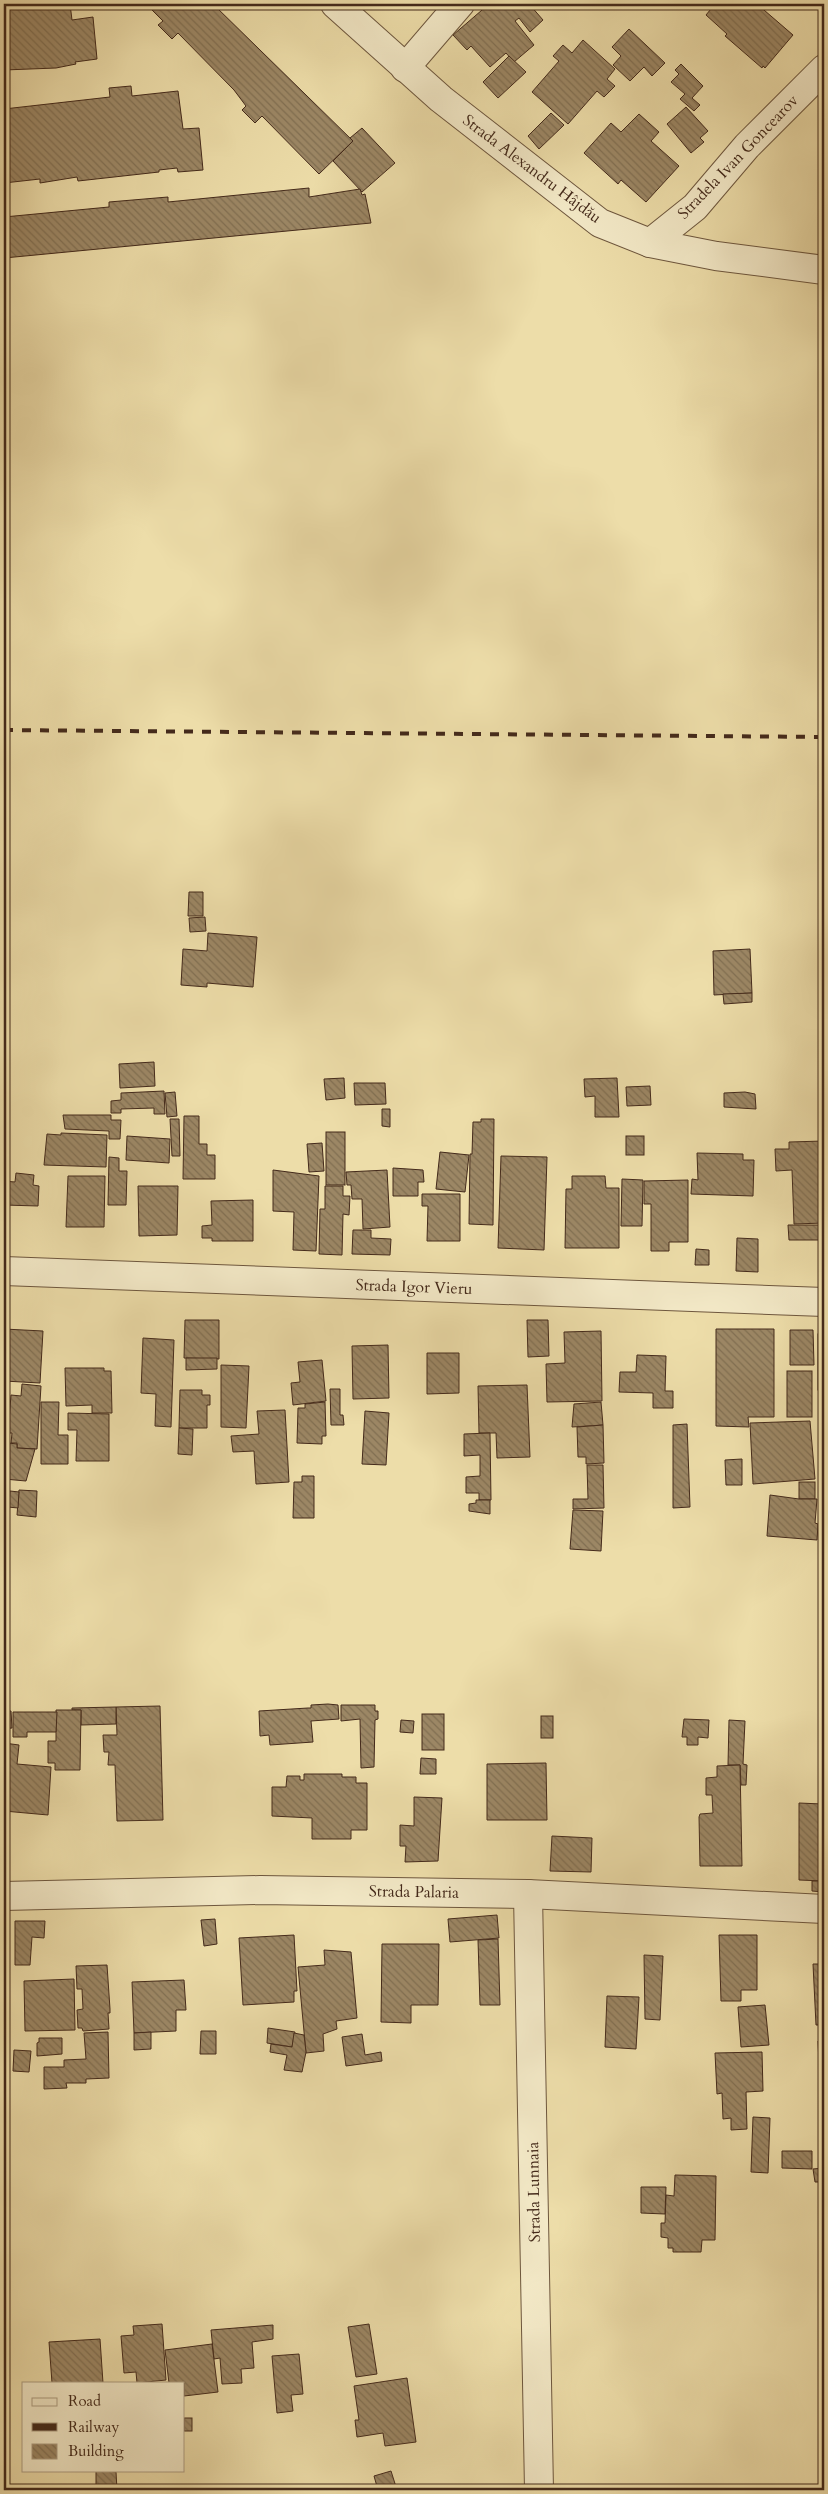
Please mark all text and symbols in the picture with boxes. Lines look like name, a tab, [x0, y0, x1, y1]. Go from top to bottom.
street label: Stradela Ivan Goncearov	[673, 89, 804, 224]
street label: Strada Alexandru Hâjdău	[458, 109, 606, 229]
street label: Strada Igor Vieru	[355, 1274, 473, 1300]
street label: Strada Palaria	[369, 1880, 459, 1904]
street label: Strada Lunnaia	[522, 2141, 546, 2242]
legend	[22, 2382, 185, 2472]
text: Road	[68, 2391, 101, 2411]
text: Railway	[68, 2417, 119, 2437]
text: Building	[68, 2441, 124, 2461]

